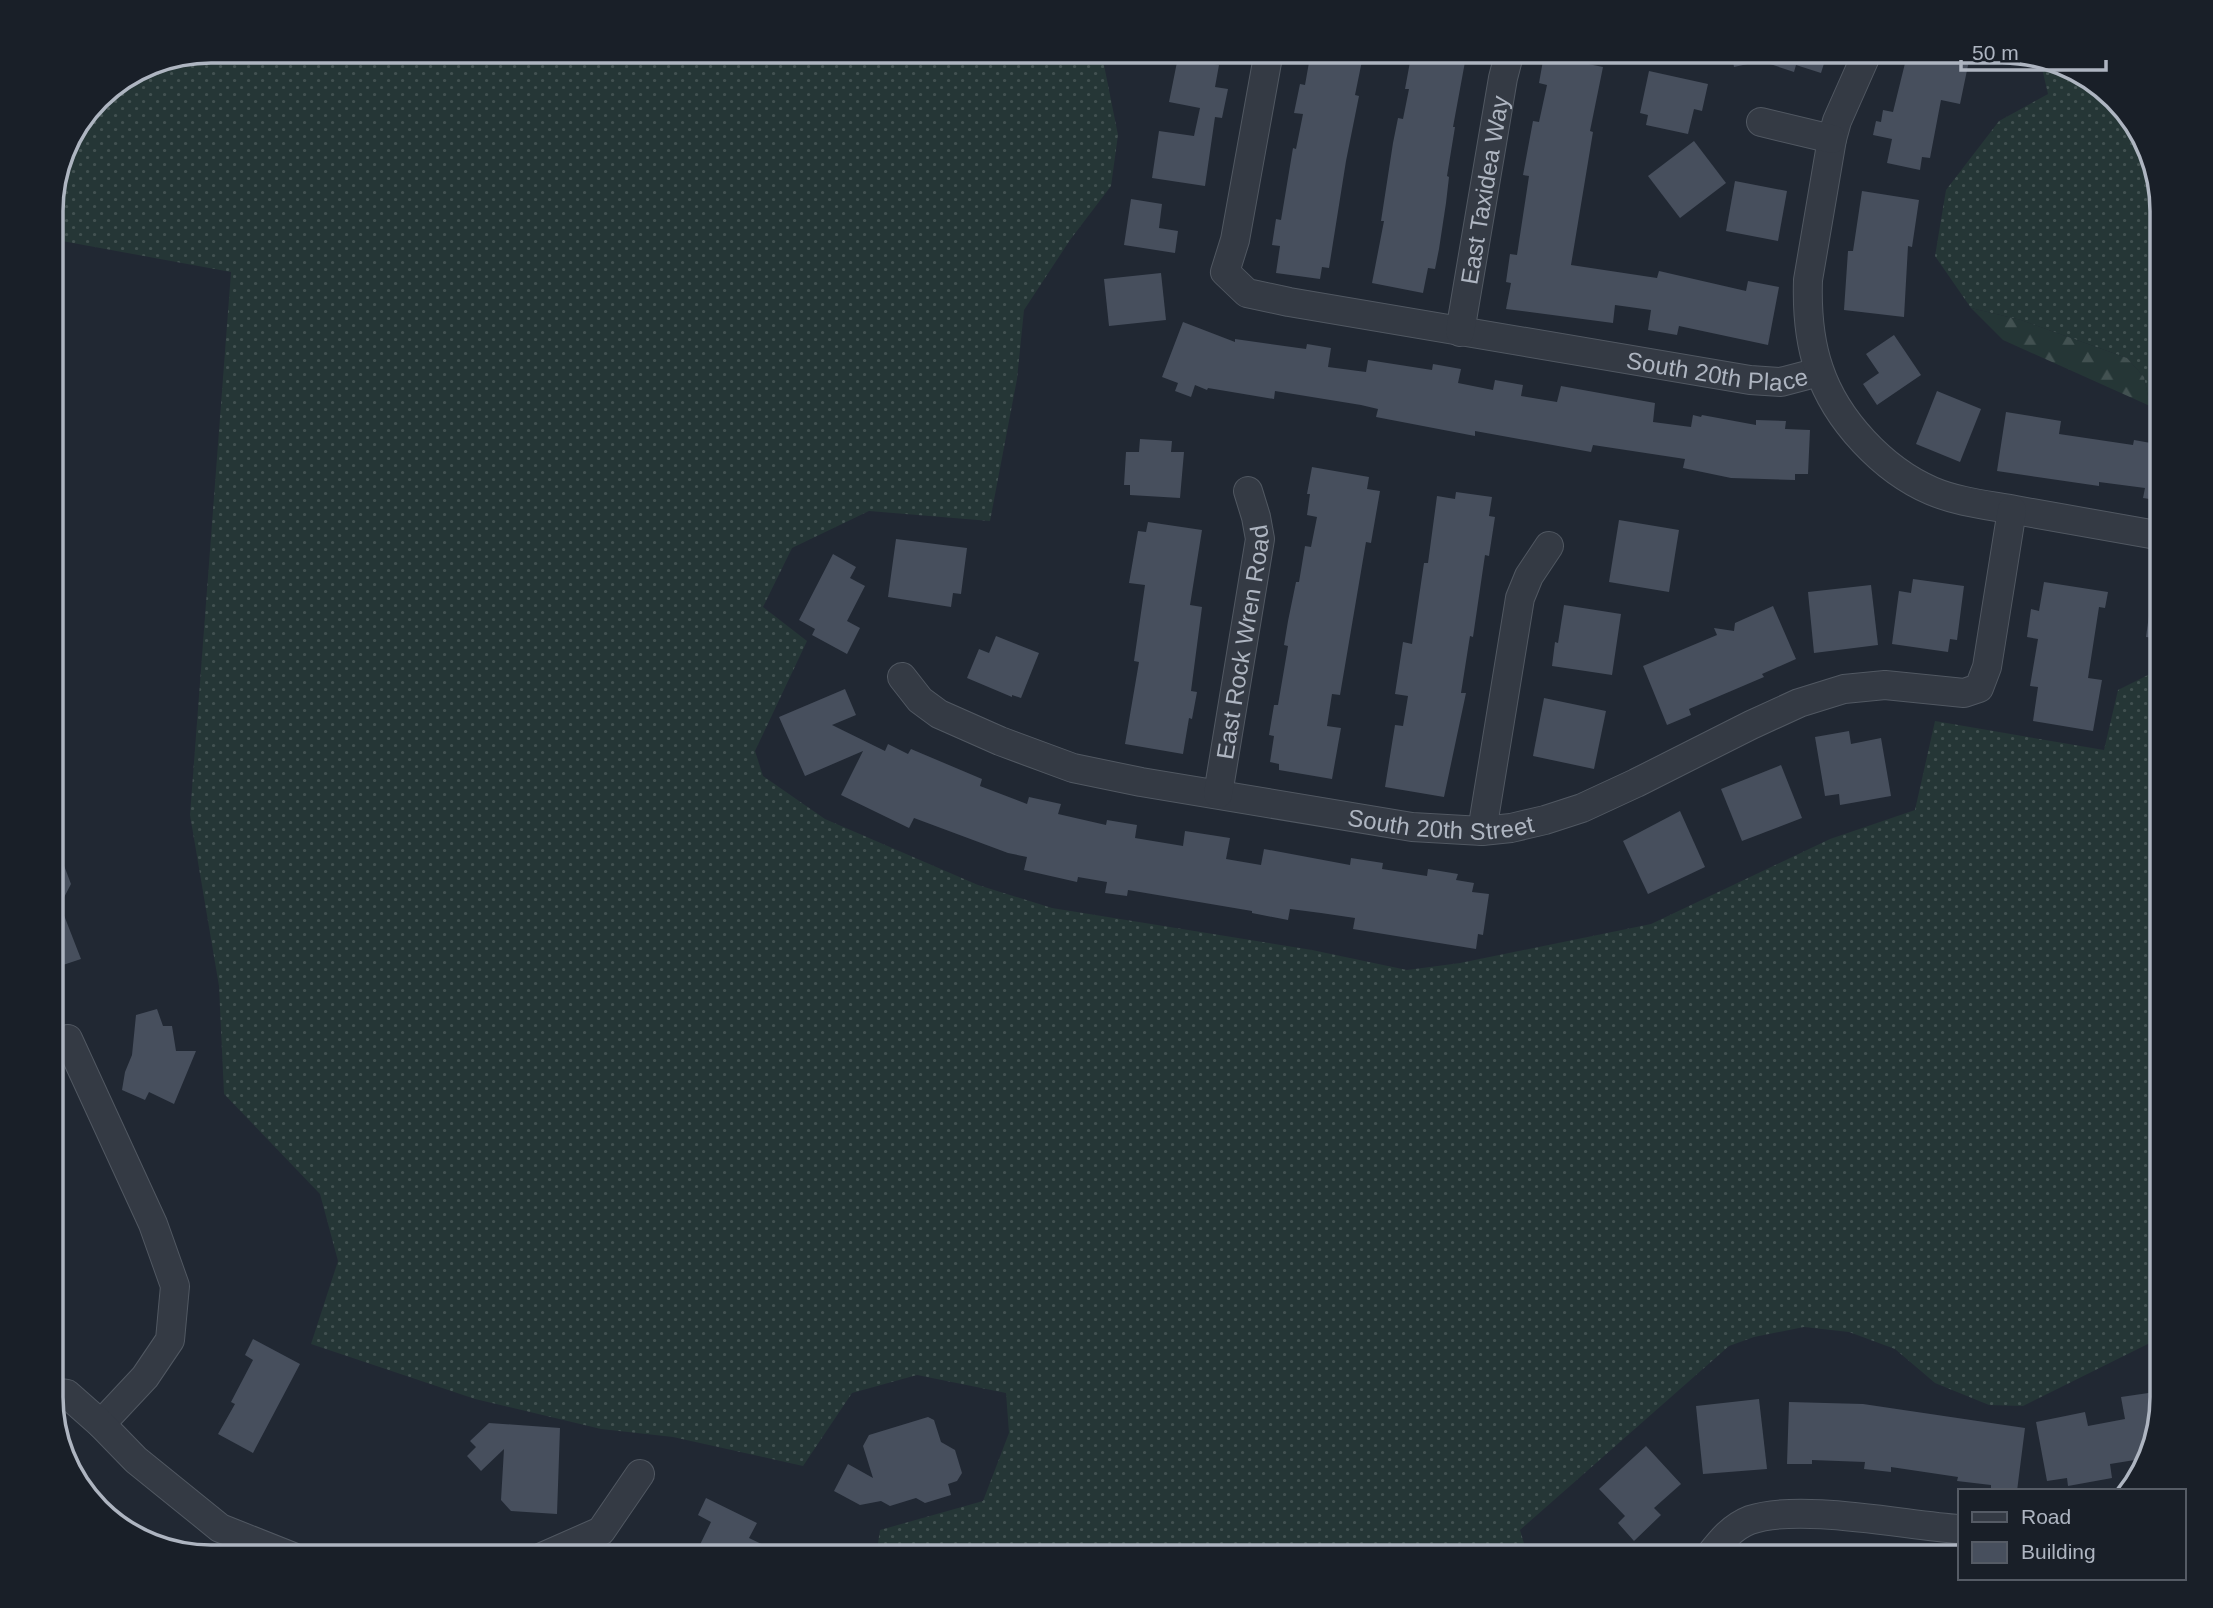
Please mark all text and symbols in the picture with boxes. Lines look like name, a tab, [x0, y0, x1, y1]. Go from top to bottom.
scale bar	[1961, 28, 2106, 72]
text: 50 m	[1972, 41, 2019, 64]
street label: East Taxidea Way	[1455, 94, 1513, 286]
street label: South 20th Place	[1625, 346, 1810, 396]
street label: East Rock Wren Road	[1210, 523, 1274, 761]
street label: South 20th Street	[1346, 803, 1537, 845]
legend	[1958, 1489, 2185, 1580]
text: Road	[2021, 1505, 2071, 1528]
text: Building	[2021, 1540, 2096, 1563]

